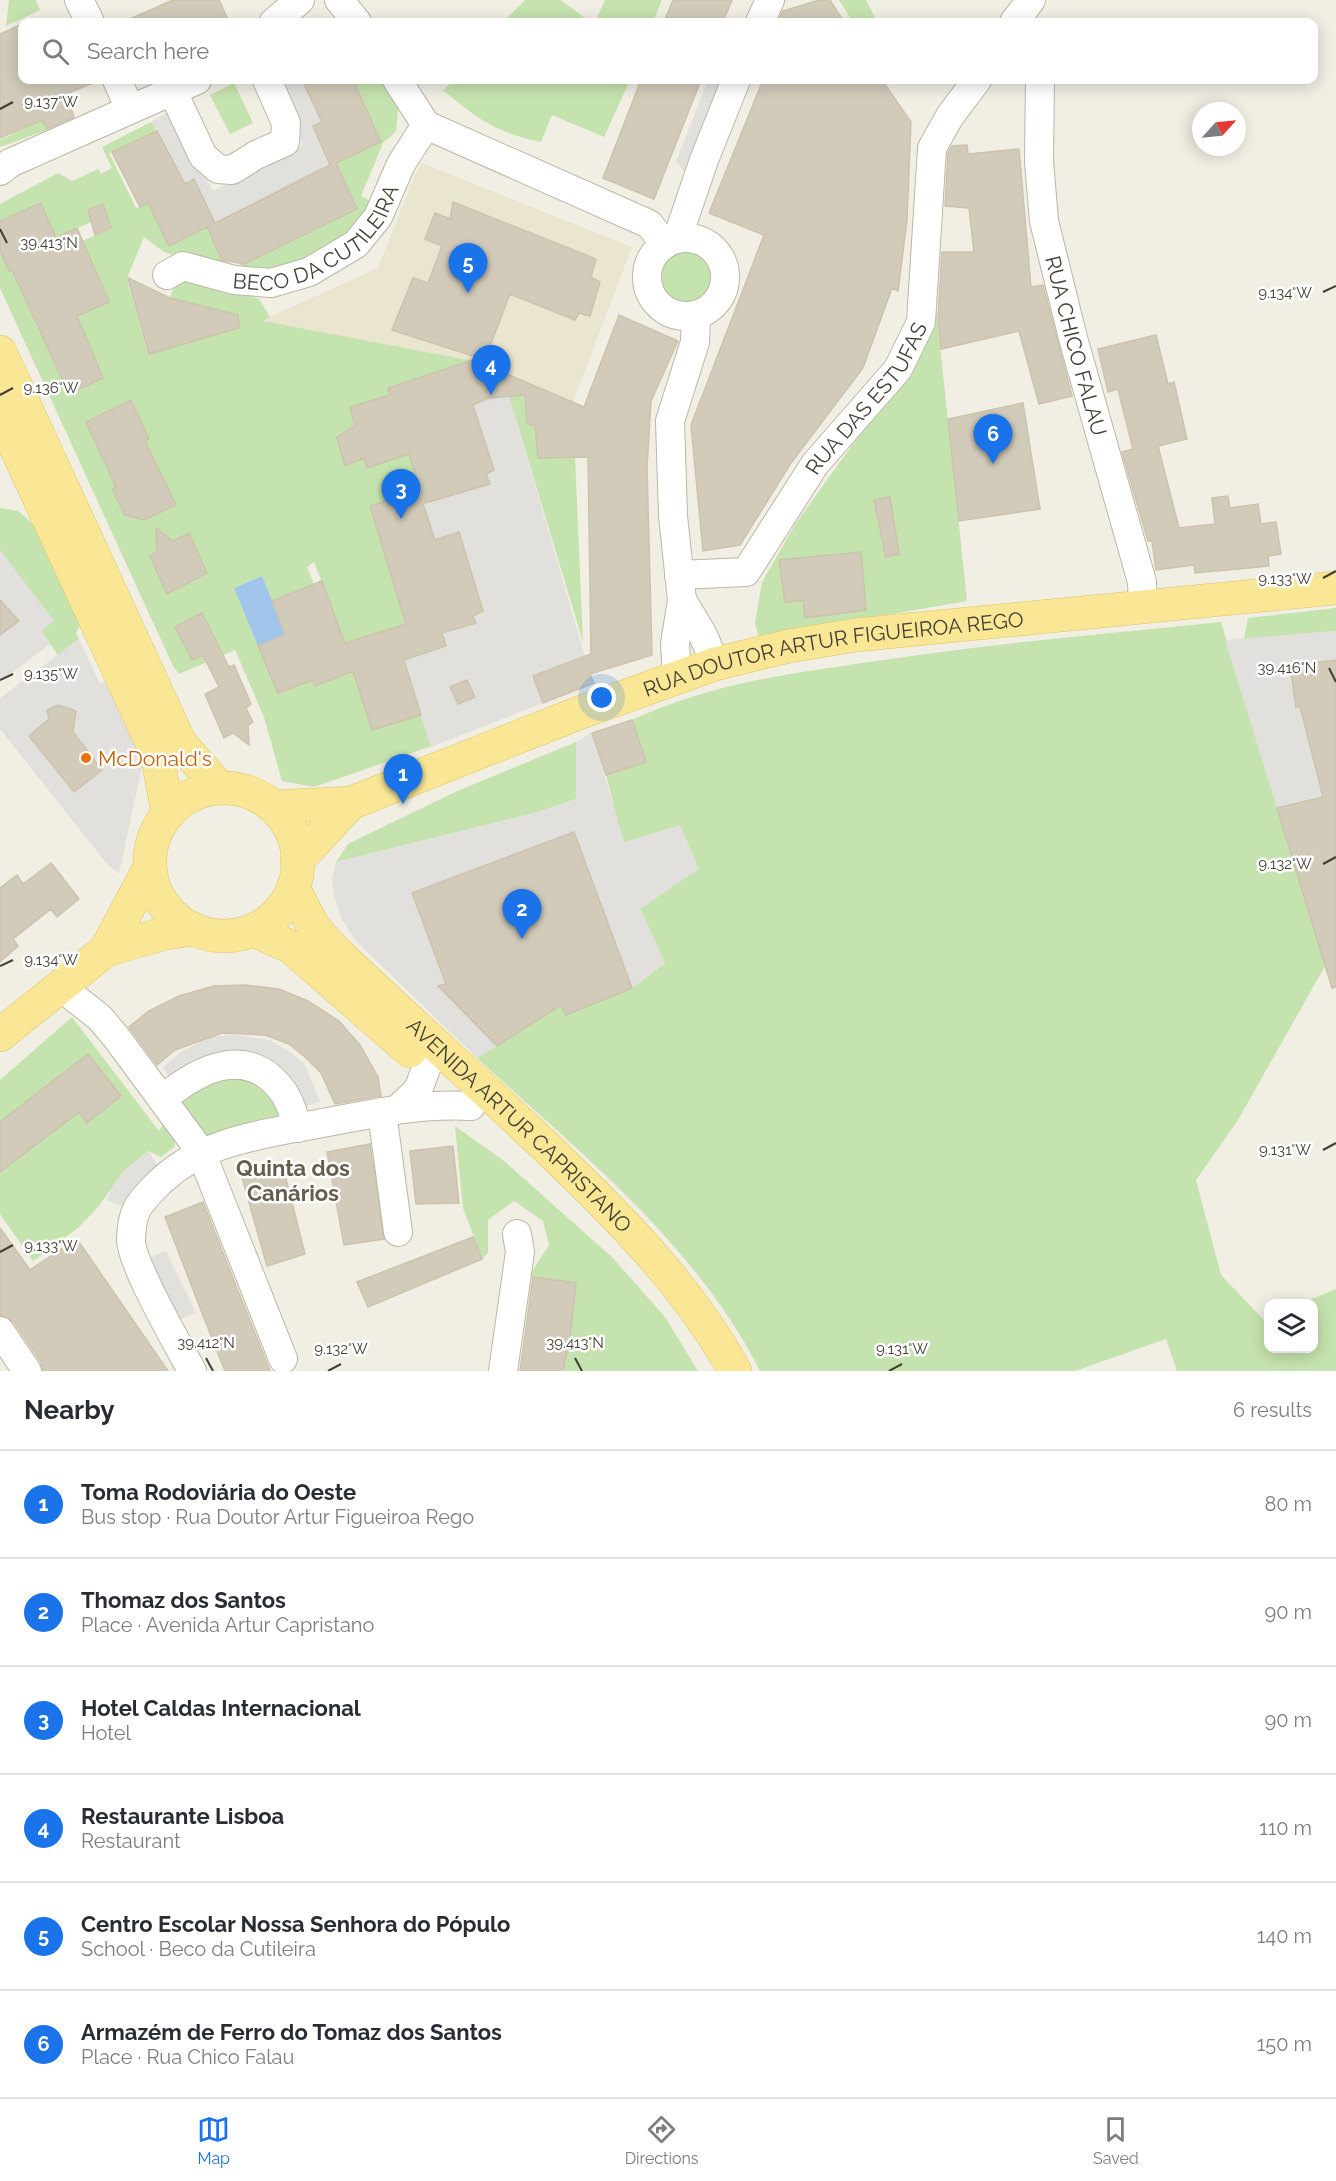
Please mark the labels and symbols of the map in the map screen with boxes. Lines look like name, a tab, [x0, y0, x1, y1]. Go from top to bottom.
text: 9.137°W	[24, 93, 78, 111]
north arrow	[1192, 102, 1246, 156]
street label: BECO DA CUTILEIRA	[232, 180, 403, 296]
text: 39.413°N	[20, 234, 78, 252]
pin: 5	[448, 244, 488, 293]
street label: RUA CHICO FALAU	[1041, 253, 1112, 439]
text: 9.134°W	[1258, 284, 1312, 302]
street label: RUA DAS ESTUFAS	[799, 318, 932, 479]
pin: 4	[472, 346, 510, 395]
text: 9.136°W	[24, 379, 79, 397]
pin: 6	[974, 414, 1012, 464]
pin: 3	[382, 470, 420, 519]
text: 9.133°W	[1258, 570, 1312, 588]
street label: RUA DOUTOR ARTUR FIGUEIROA REGO	[639, 606, 1025, 701]
text: 39.416°N	[1258, 659, 1316, 677]
text: 9.135°W	[24, 665, 78, 683]
your location	[587, 683, 616, 712]
place label: McDonald's	[98, 746, 212, 771]
marker: McDonald's	[79, 751, 93, 765]
pin: 1	[384, 754, 422, 804]
text: 9.132°W	[1258, 855, 1312, 873]
pin: 2	[502, 890, 542, 939]
text: 9.134°W	[24, 951, 78, 969]
street label: AVENIDA ARTUR CAPRISTANO	[402, 1012, 637, 1237]
text: 9.131°W	[1259, 1141, 1311, 1159]
district label: Quinta dos Canários	[236, 1155, 350, 1206]
text: 9.133°W	[24, 1237, 78, 1255]
text: 39.412°N	[177, 1334, 235, 1352]
text: 39.413°N	[546, 1334, 604, 1352]
text: 9.132°W	[314, 1340, 368, 1358]
text: 9.131°W	[876, 1340, 928, 1358]

